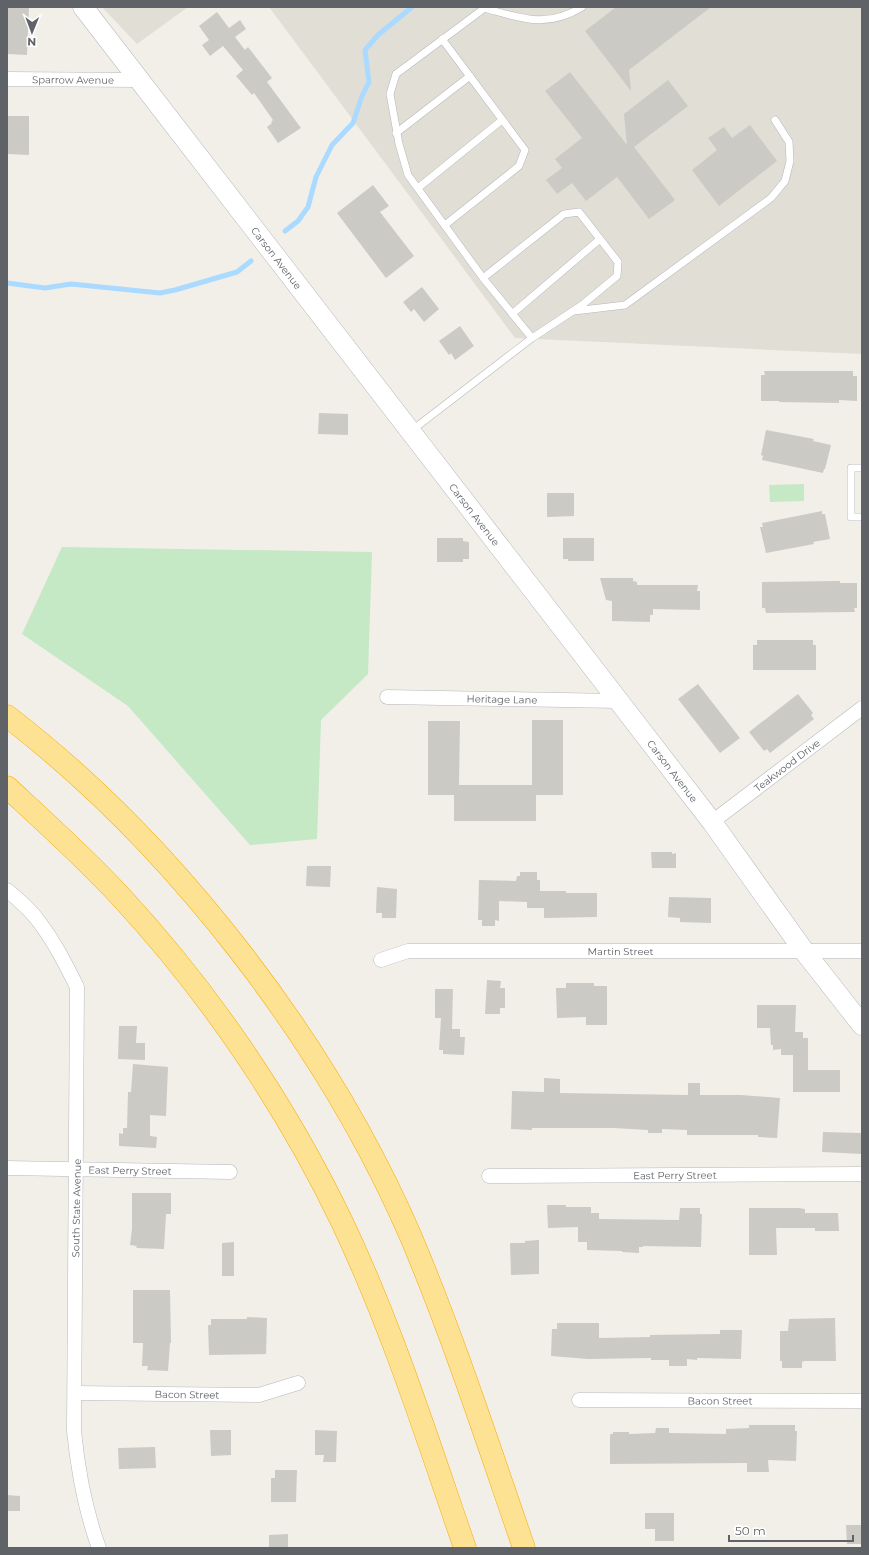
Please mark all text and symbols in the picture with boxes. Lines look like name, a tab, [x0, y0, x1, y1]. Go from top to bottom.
north arrow	[12, 12, 52, 52]
text: N	[27, 35, 36, 49]
street label: Sparrow Avenue	[32, 73, 114, 87]
street label: Carson Avenue	[248, 224, 304, 292]
street label: Carson Avenue	[446, 481, 502, 549]
street label: Heritage Lane	[467, 692, 537, 707]
street label: Teakwood Drive	[752, 736, 823, 795]
street label: Carson Avenue	[644, 737, 700, 805]
street label: Martin Street	[588, 945, 654, 958]
street label: South State Avenue	[69, 1159, 84, 1257]
street label: East Perry Street	[88, 1163, 172, 1178]
street label: East Perry Street	[633, 1169, 717, 1182]
street label: Bacon Street	[154, 1388, 220, 1402]
street label: Bacon Street	[688, 1394, 752, 1408]
scale bar	[729, 1517, 853, 1543]
text: 50 m	[735, 1523, 766, 1538]

